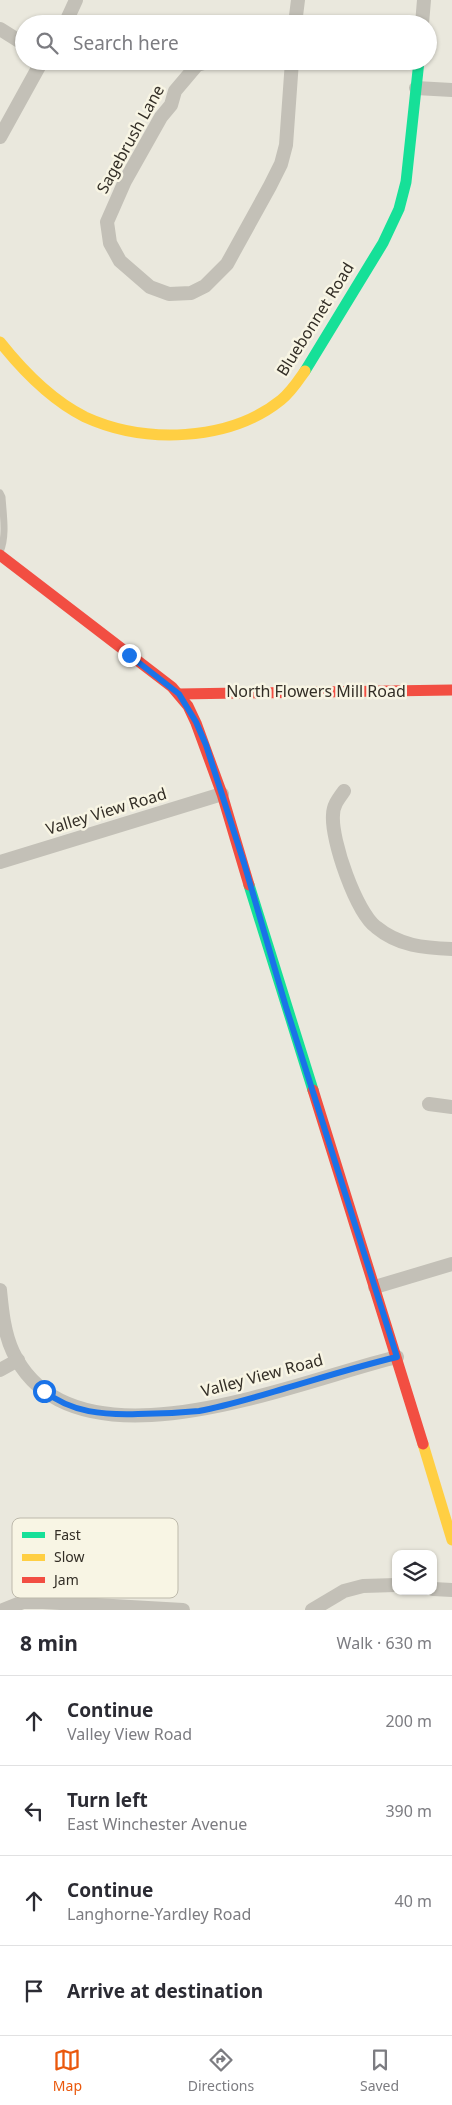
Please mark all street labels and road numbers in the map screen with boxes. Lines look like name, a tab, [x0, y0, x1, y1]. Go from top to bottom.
street label: Sagebrush Lane	[91, 81, 169, 197]
street label: Bluebonnet Road	[271, 258, 359, 380]
street label: North Flowers Mill Road	[226, 680, 406, 702]
street label: Valley View Road	[43, 782, 169, 840]
street label: Valley View Road	[199, 1348, 325, 1402]

